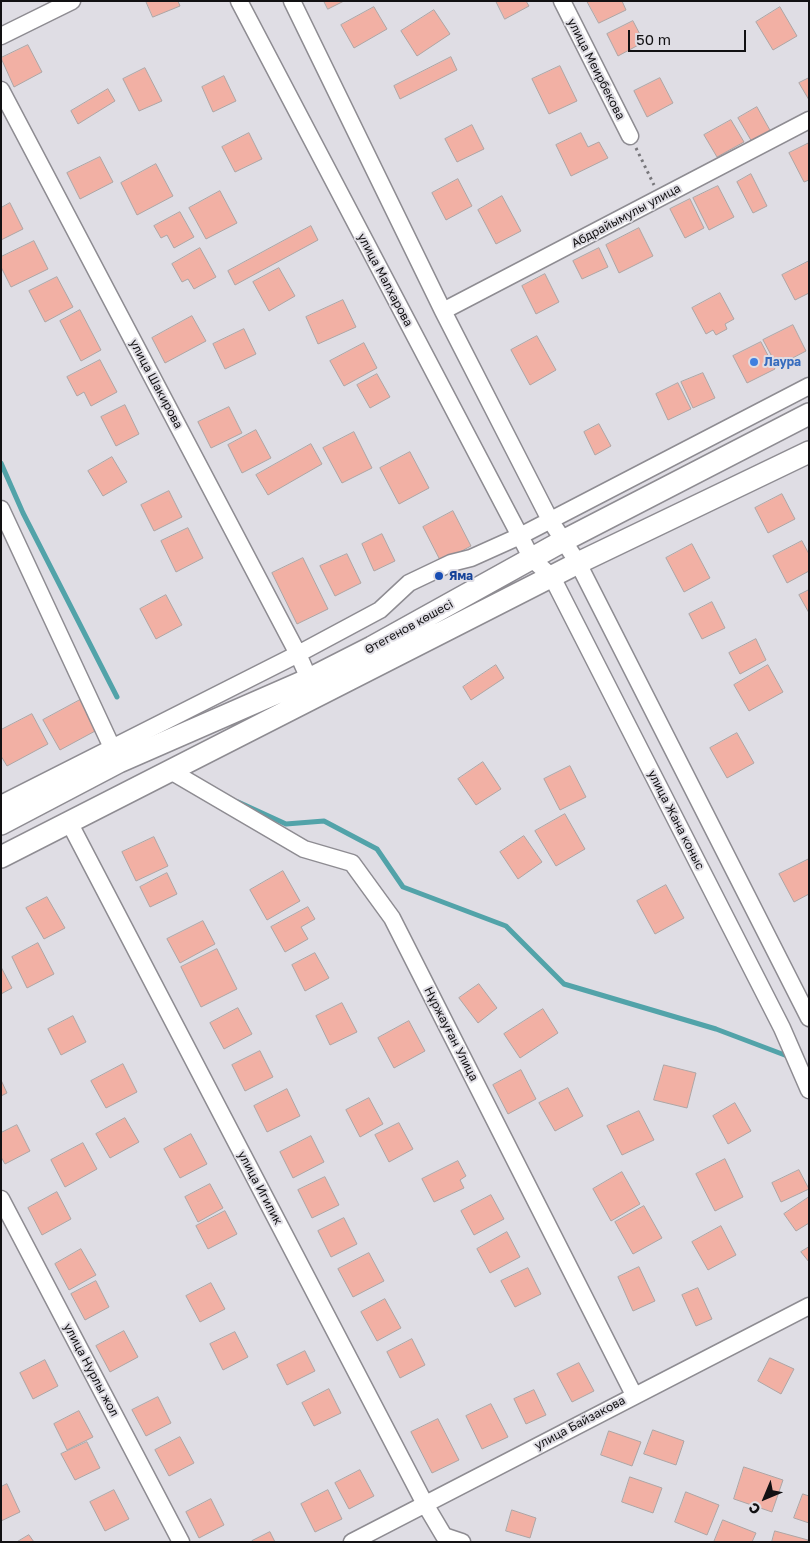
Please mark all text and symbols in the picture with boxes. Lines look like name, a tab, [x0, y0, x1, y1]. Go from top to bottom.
street label: улица Меирбекова	[564, 16, 628, 122]
scale bar	[630, 20, 748, 52]
text: 50 m	[636, 30, 671, 48]
street label: Абдрайымулы улица	[569, 181, 683, 251]
street label: улица Малхарова	[354, 231, 416, 329]
street label: улица Шакирова	[126, 337, 186, 431]
place label: Лаура	[764, 355, 801, 369]
marker: Лаура	[748, 356, 760, 368]
place label: Яма	[449, 569, 473, 583]
marker: Яма	[433, 570, 445, 582]
street label: Өтегенов көшесі	[362, 597, 456, 657]
street label: улица Жана коныс	[645, 768, 707, 872]
street label: Нұржауған Улица	[421, 984, 481, 1084]
street label: улица Игилик	[235, 1149, 285, 1227]
street label: улица Нурлы жол	[60, 1321, 122, 1419]
street label: улица Байзакова	[532, 1393, 628, 1453]
north arrow	[740, 1473, 790, 1523]
text: С	[745, 1499, 764, 1518]

